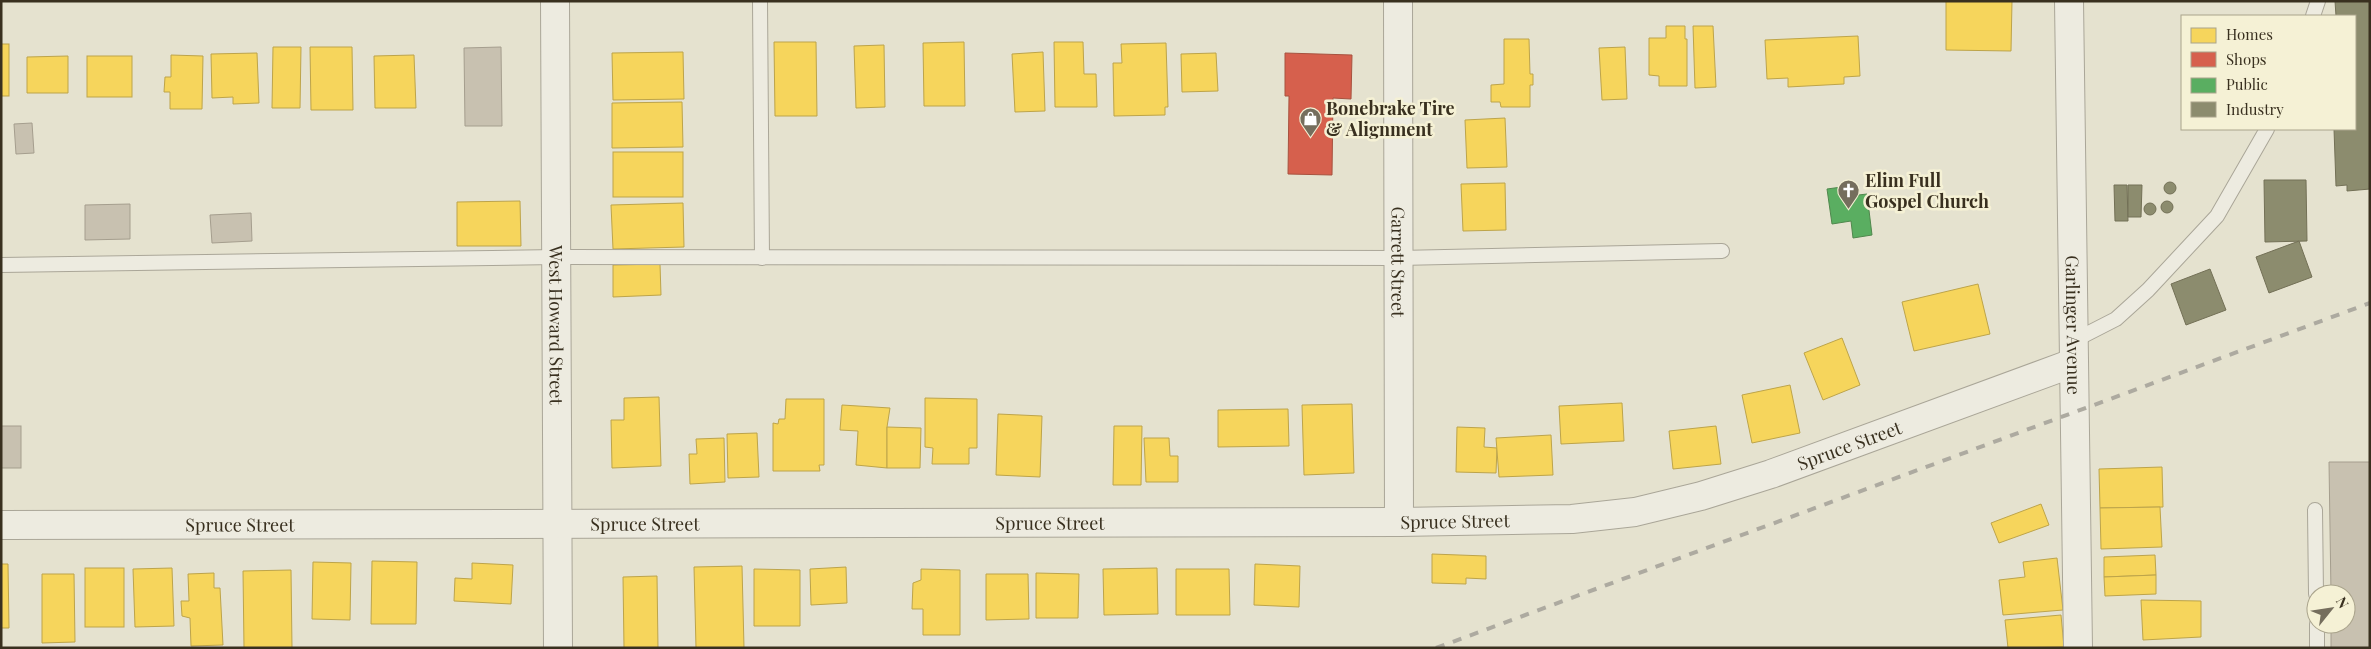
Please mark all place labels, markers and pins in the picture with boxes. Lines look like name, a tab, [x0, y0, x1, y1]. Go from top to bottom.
place label: Bonebrake Tire & Alignment	[1326, 96, 1455, 141]
shop icon: Bonebrake Tire & Alignment	[1298, 106, 1322, 137]
place label: Elim Full Gospel Church	[1865, 168, 1989, 213]
church icon: Elim Full Gospel Church	[1837, 178, 1861, 209]

